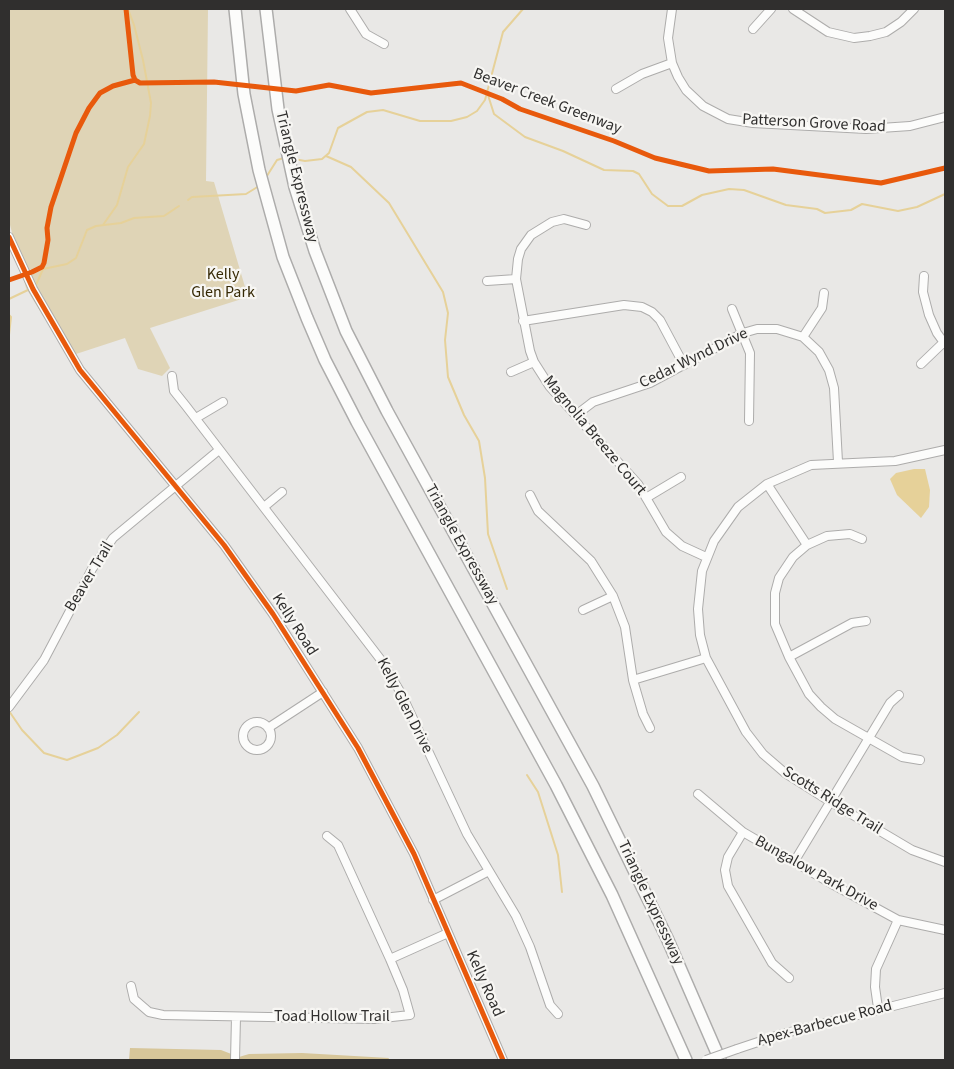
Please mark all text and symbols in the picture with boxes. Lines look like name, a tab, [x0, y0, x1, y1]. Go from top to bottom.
street label: Beaver Creek Greenway	[470, 65, 624, 139]
street label: Triangle Expressway	[270, 109, 322, 245]
street label: Patterson Grove Road	[742, 111, 886, 137]
park label: Kelly Glen Park	[191, 265, 255, 303]
street label: Cedar Wynd Drive	[637, 324, 751, 394]
street label: Magnolia Breeze Court	[538, 372, 650, 500]
street label: Triangle Expressway	[420, 481, 502, 609]
street label: Beaver Trail	[62, 538, 118, 616]
street label: Kelly Road	[267, 590, 321, 660]
street label: Kelly Glen Drive	[372, 655, 436, 757]
street label: Scotts Ridge Trail	[779, 763, 885, 839]
street label: Bungalow Park Drive	[751, 832, 881, 916]
street label: Triangle Expressway	[613, 838, 687, 968]
street label: Kelly Road	[461, 948, 507, 1020]
street label: Apex-Barbecue Road	[756, 997, 894, 1051]
street label: Toad Hollow Trail	[274, 1007, 390, 1027]

